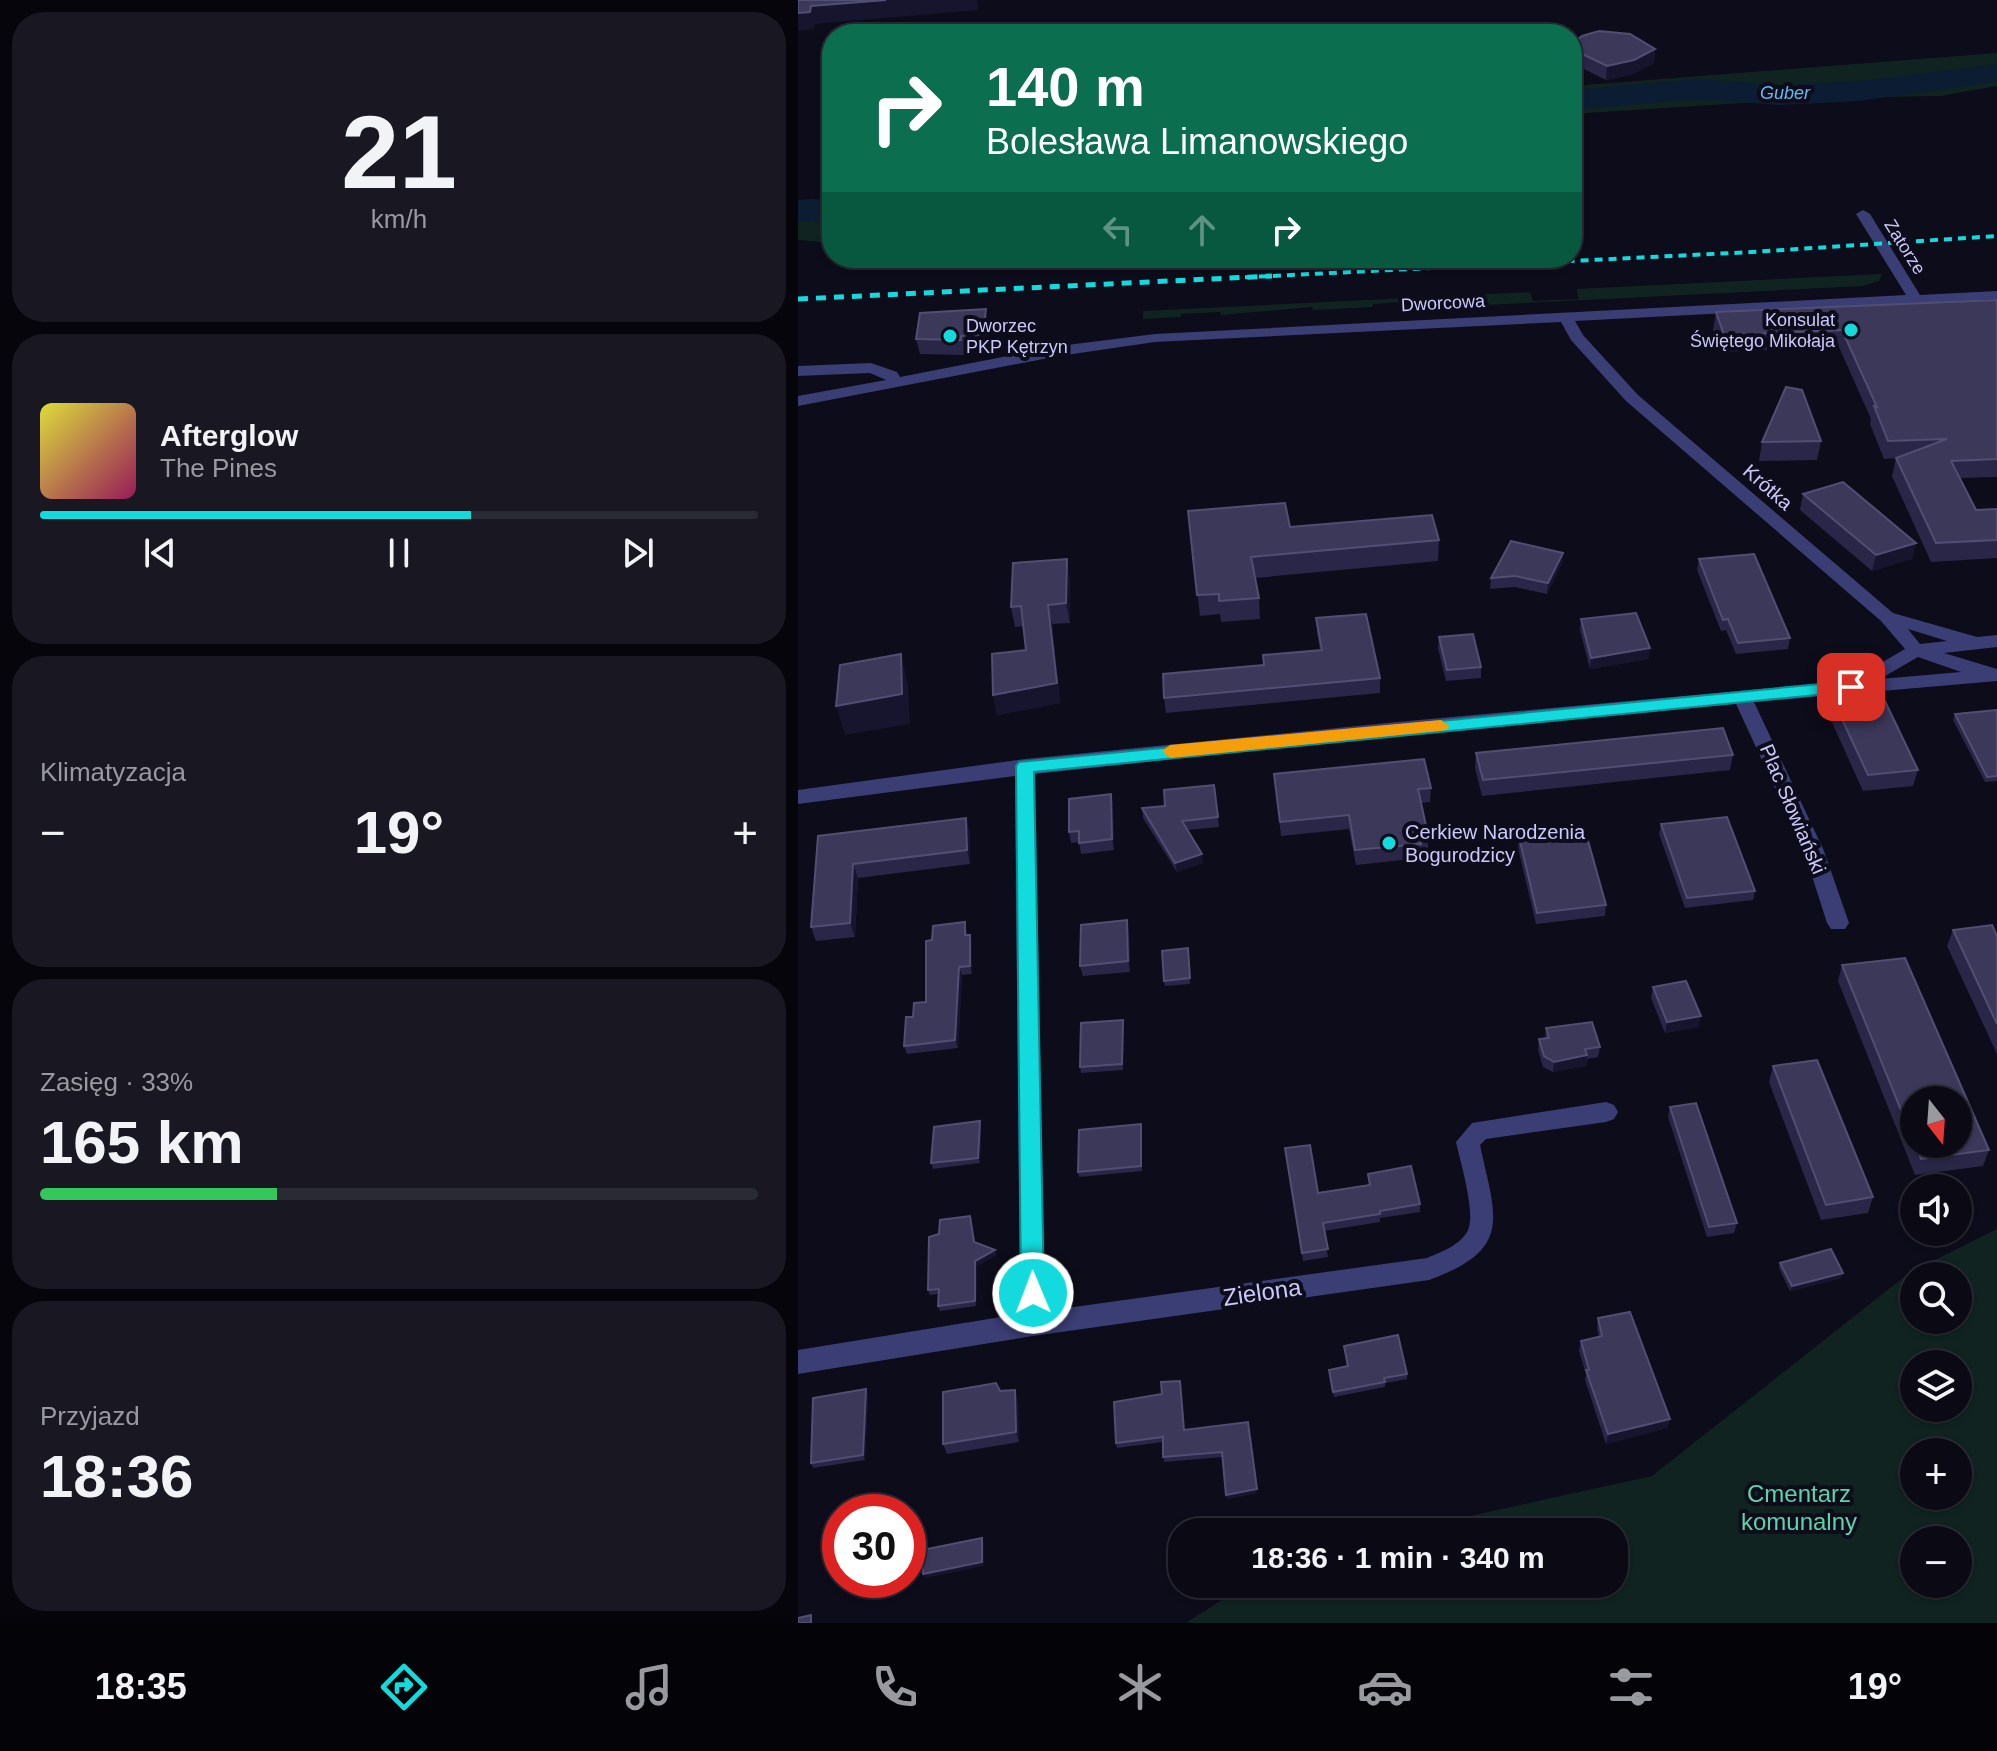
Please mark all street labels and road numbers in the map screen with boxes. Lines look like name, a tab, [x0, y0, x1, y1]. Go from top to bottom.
street label: Zatorze	[1880, 216, 1930, 278]
street label: Dworcowa	[1401, 291, 1486, 315]
street label: Krótka	[1739, 460, 1798, 515]
street label: Plac Słowiański	[1756, 741, 1830, 877]
street label: Zielona	[1221, 1273, 1303, 1311]

